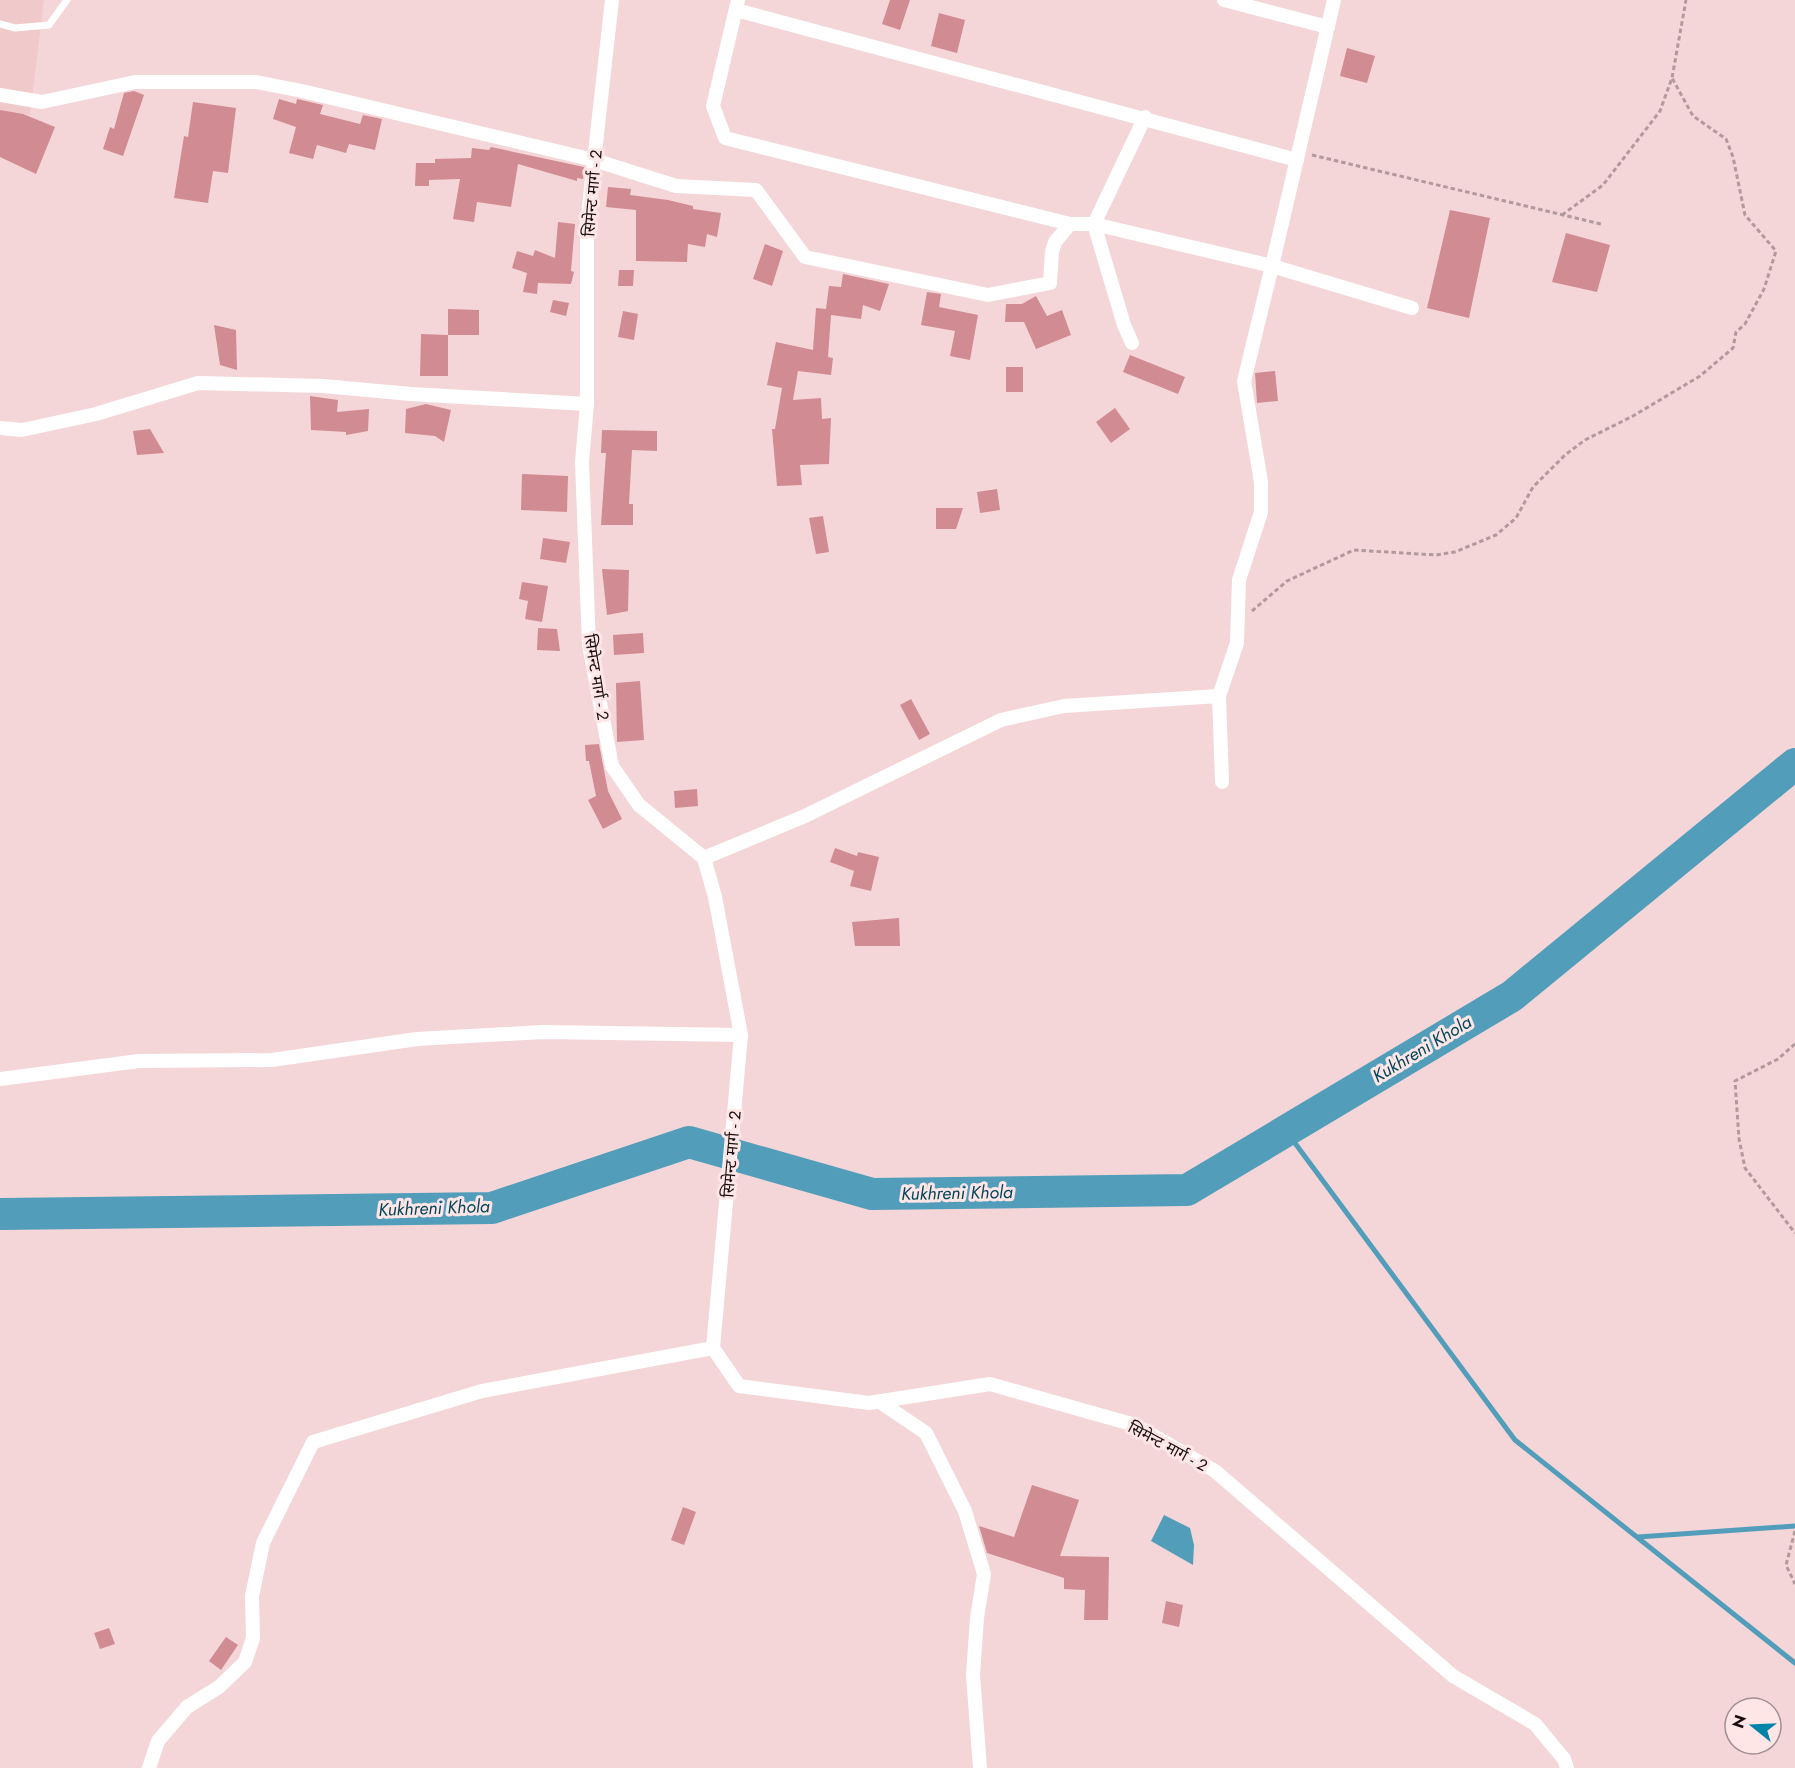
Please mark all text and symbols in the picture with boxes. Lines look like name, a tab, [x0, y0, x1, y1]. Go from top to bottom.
street label: सिमेन्ट मार्ग - 2	[577, 149, 608, 237]
street label: सिमेन्ट मार्ग - 2	[578, 632, 615, 722]
water label: Kukhreni Khola	[1367, 1009, 1477, 1089]
street label: सिमेन्ट मार्ग - 2	[716, 1110, 747, 1198]
water label: Kukhreni Khola	[901, 1179, 1013, 1207]
water label: Kukhreni Khola	[378, 1193, 490, 1223]
street label: सिमेन्ट मार्ग - 2	[1124, 1416, 1212, 1477]
north arrow	[1723, 1696, 1783, 1756]
text: N	[1726, 1712, 1752, 1731]

